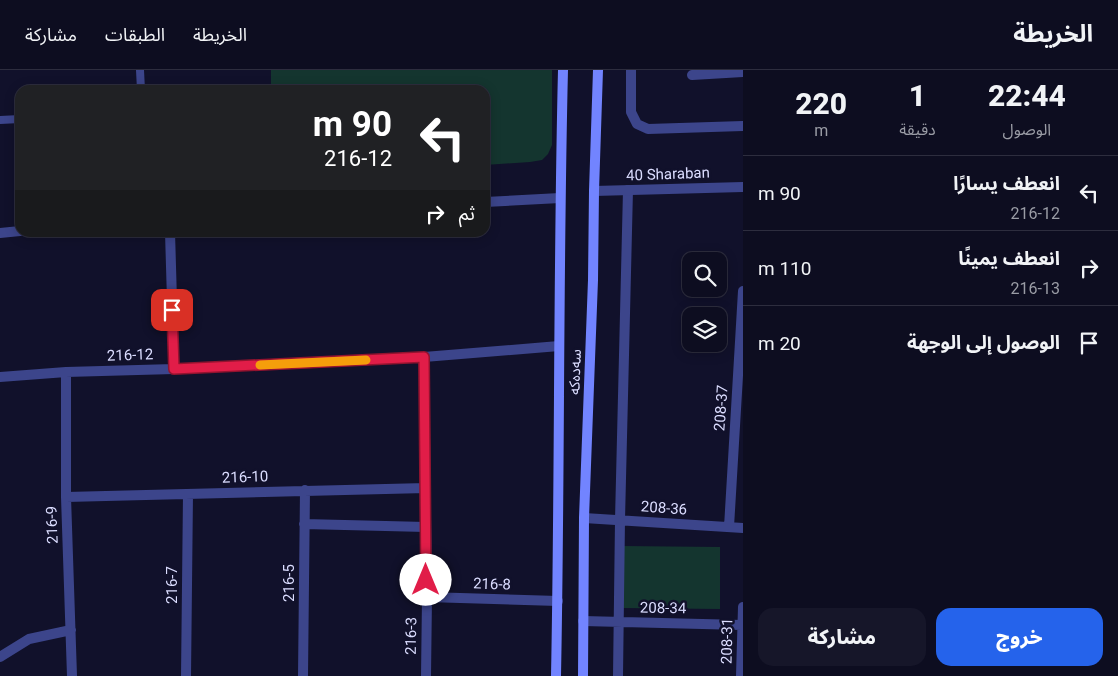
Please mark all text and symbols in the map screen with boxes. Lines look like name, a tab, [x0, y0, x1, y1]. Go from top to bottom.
text: الخريطة	[1013, 20, 1093, 48]
text: مشاركة	[25, 24, 77, 45]
text: الطبقات	[105, 24, 165, 45]
text: الخريطة	[193, 24, 247, 45]
text: 1	[909, 78, 926, 113]
text: 22:44	[988, 78, 1066, 113]
text: 220	[795, 86, 847, 121]
text: 90 m	[313, 104, 392, 145]
icon: left	[410, 105, 475, 170]
text: دقيقة	[899, 120, 936, 139]
text: الوصول	[1003, 120, 1051, 139]
text: m	[814, 121, 828, 140]
text: 216-12	[324, 146, 392, 171]
street label: 40 Sharaban	[626, 164, 710, 184]
text: انعطف يسارًا	[953, 172, 1060, 195]
icon: left	[1075, 179, 1103, 207]
text: 90 m	[758, 182, 801, 205]
icon: right	[421, 200, 449, 228]
text: ثم	[459, 202, 475, 225]
text: 216-12	[1011, 204, 1060, 223]
text: انعطف يمينًا	[958, 247, 1060, 270]
map controls	[682, 252, 727, 352]
button: search	[682, 252, 727, 297]
icon: right	[1075, 254, 1103, 282]
text: 110 m	[758, 257, 811, 280]
text: 216-13	[1011, 279, 1060, 298]
pin	[151, 289, 193, 331]
icon: arrive	[158, 296, 186, 324]
button: layers	[682, 307, 727, 352]
icon: arrive	[1075, 329, 1103, 357]
text: الوصول إلى الوجهة	[907, 331, 1060, 354]
text: 20 m	[758, 332, 801, 355]
street label: 216-12	[107, 345, 153, 365]
street label: سەدەکە	[565, 349, 585, 395]
street label: 208-37	[710, 384, 732, 432]
street label: 216-10	[222, 467, 268, 487]
street label: 208-36	[640, 497, 688, 519]
street label: 216-9	[42, 506, 62, 544]
position arrow	[399, 553, 451, 605]
street label: 216-5	[280, 564, 298, 602]
street label: 216-7	[163, 566, 181, 604]
street label: 216-8	[473, 574, 511, 594]
street label: 208-34	[640, 599, 687, 617]
button: مشاركة	[758, 608, 926, 666]
button: خروج	[936, 608, 1103, 666]
street label: 216-3	[402, 617, 420, 655]
street label: 208-31	[718, 618, 736, 664]

